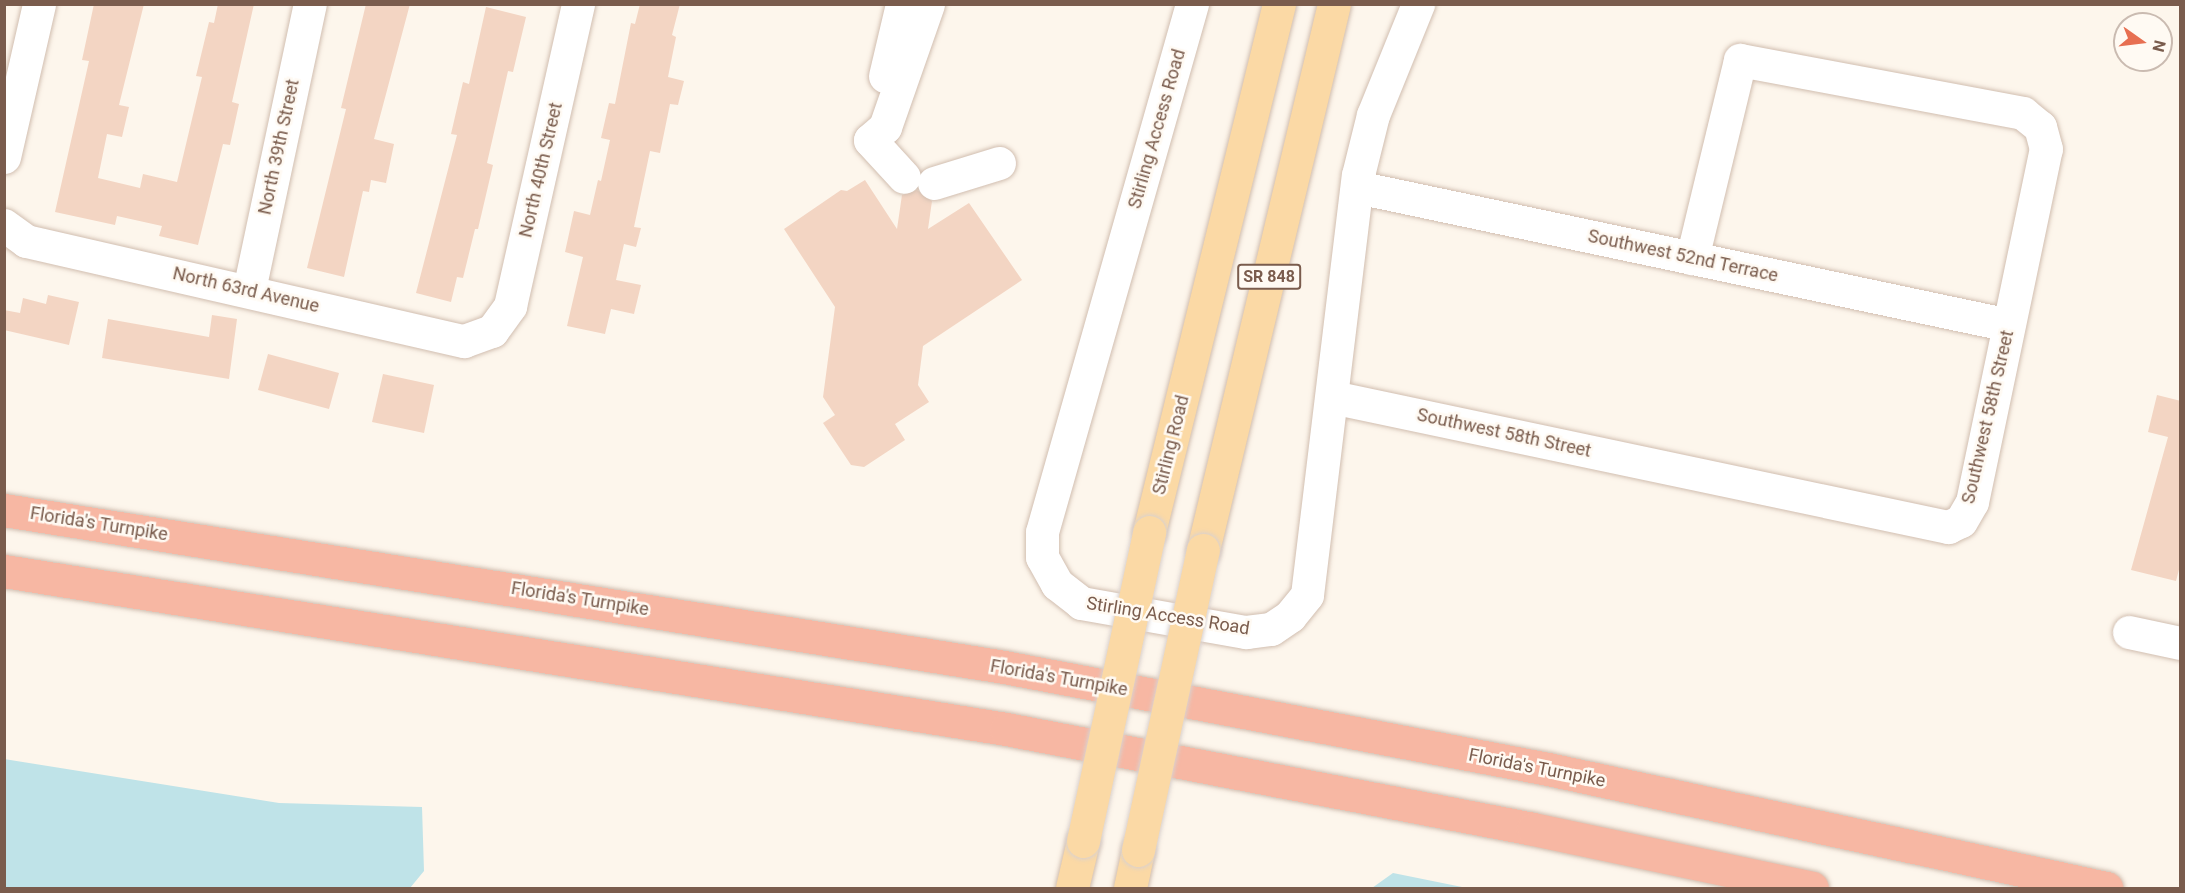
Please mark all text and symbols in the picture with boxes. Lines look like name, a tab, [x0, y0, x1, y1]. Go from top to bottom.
north arrow	[2113, 12, 2173, 72]
text: N	[2148, 38, 2170, 54]
street label: Stirling Access Road	[1124, 47, 1190, 211]
street label: North 39th Street	[254, 77, 304, 217]
street label: North 40th Street	[515, 100, 567, 240]
street label: Southwest 52nd Terrace	[1586, 225, 1780, 287]
street label: North 63rd Avenue	[171, 263, 321, 317]
road number: SR 848	[1236, 264, 1302, 290]
street label: Southwest 58th Street	[1958, 328, 2018, 506]
street label: Stirling Road	[1148, 393, 1194, 497]
street label: Southwest 58th Street	[1415, 404, 1593, 462]
street label: Florida's Turnpike	[28, 502, 170, 546]
street label: Florida's Turnpike	[509, 577, 651, 621]
street label: Stirling Access Road	[1085, 592, 1251, 640]
street label: Florida's Turnpike	[988, 655, 1130, 701]
street label: Florida's Turnpike	[1466, 744, 1608, 792]

